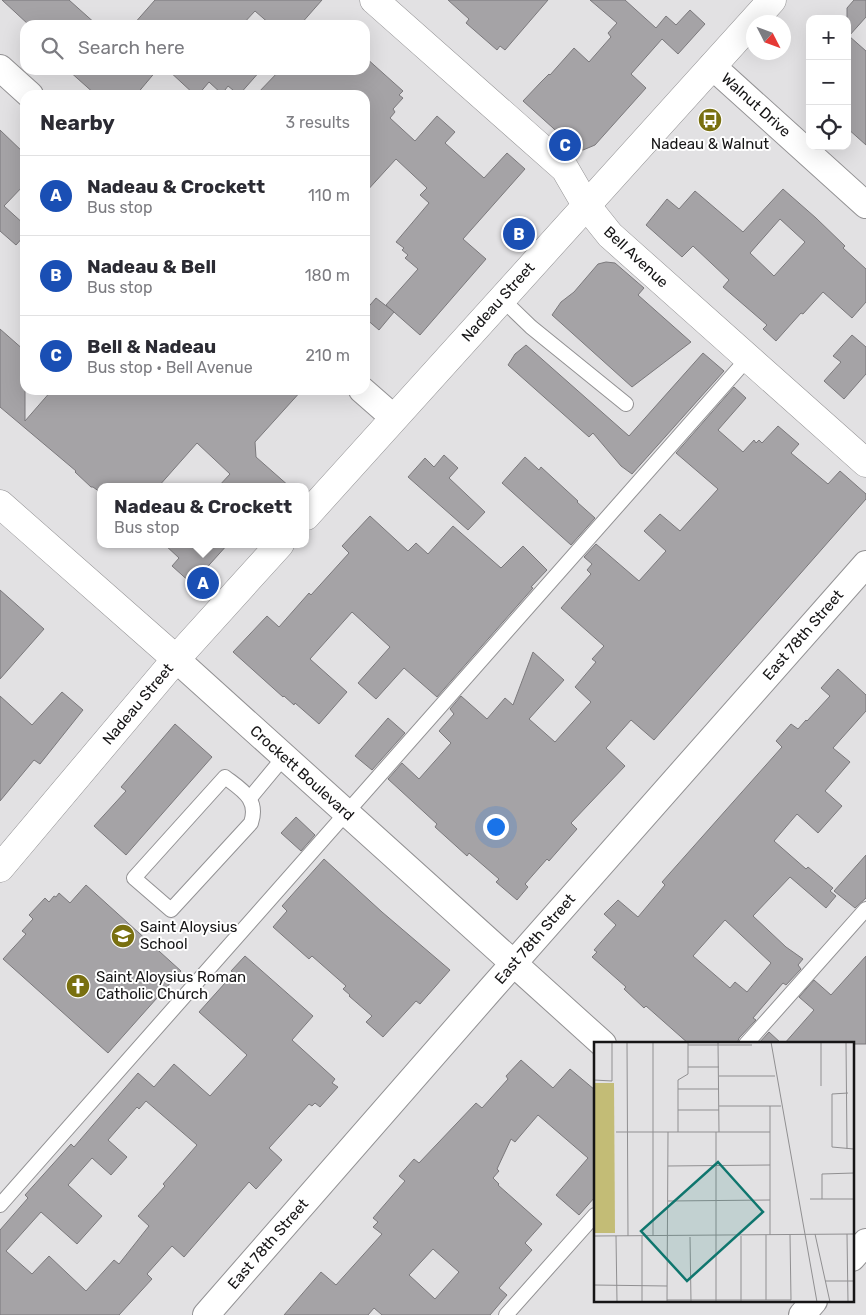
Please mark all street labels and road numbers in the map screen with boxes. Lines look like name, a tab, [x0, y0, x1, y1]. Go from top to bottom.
street label: Walnut Drive	[718, 69, 794, 141]
street label: Bell Avenue	[600, 223, 672, 291]
street label: Nadeau Street	[458, 259, 538, 345]
street label: East 78th Street	[759, 586, 847, 684]
street label: Nadeau Street	[99, 660, 177, 748]
street label: Crockett Boulevard	[246, 722, 358, 824]
street label: East 78th Street	[491, 890, 579, 988]
street label: East 78th Street	[224, 1195, 312, 1293]

